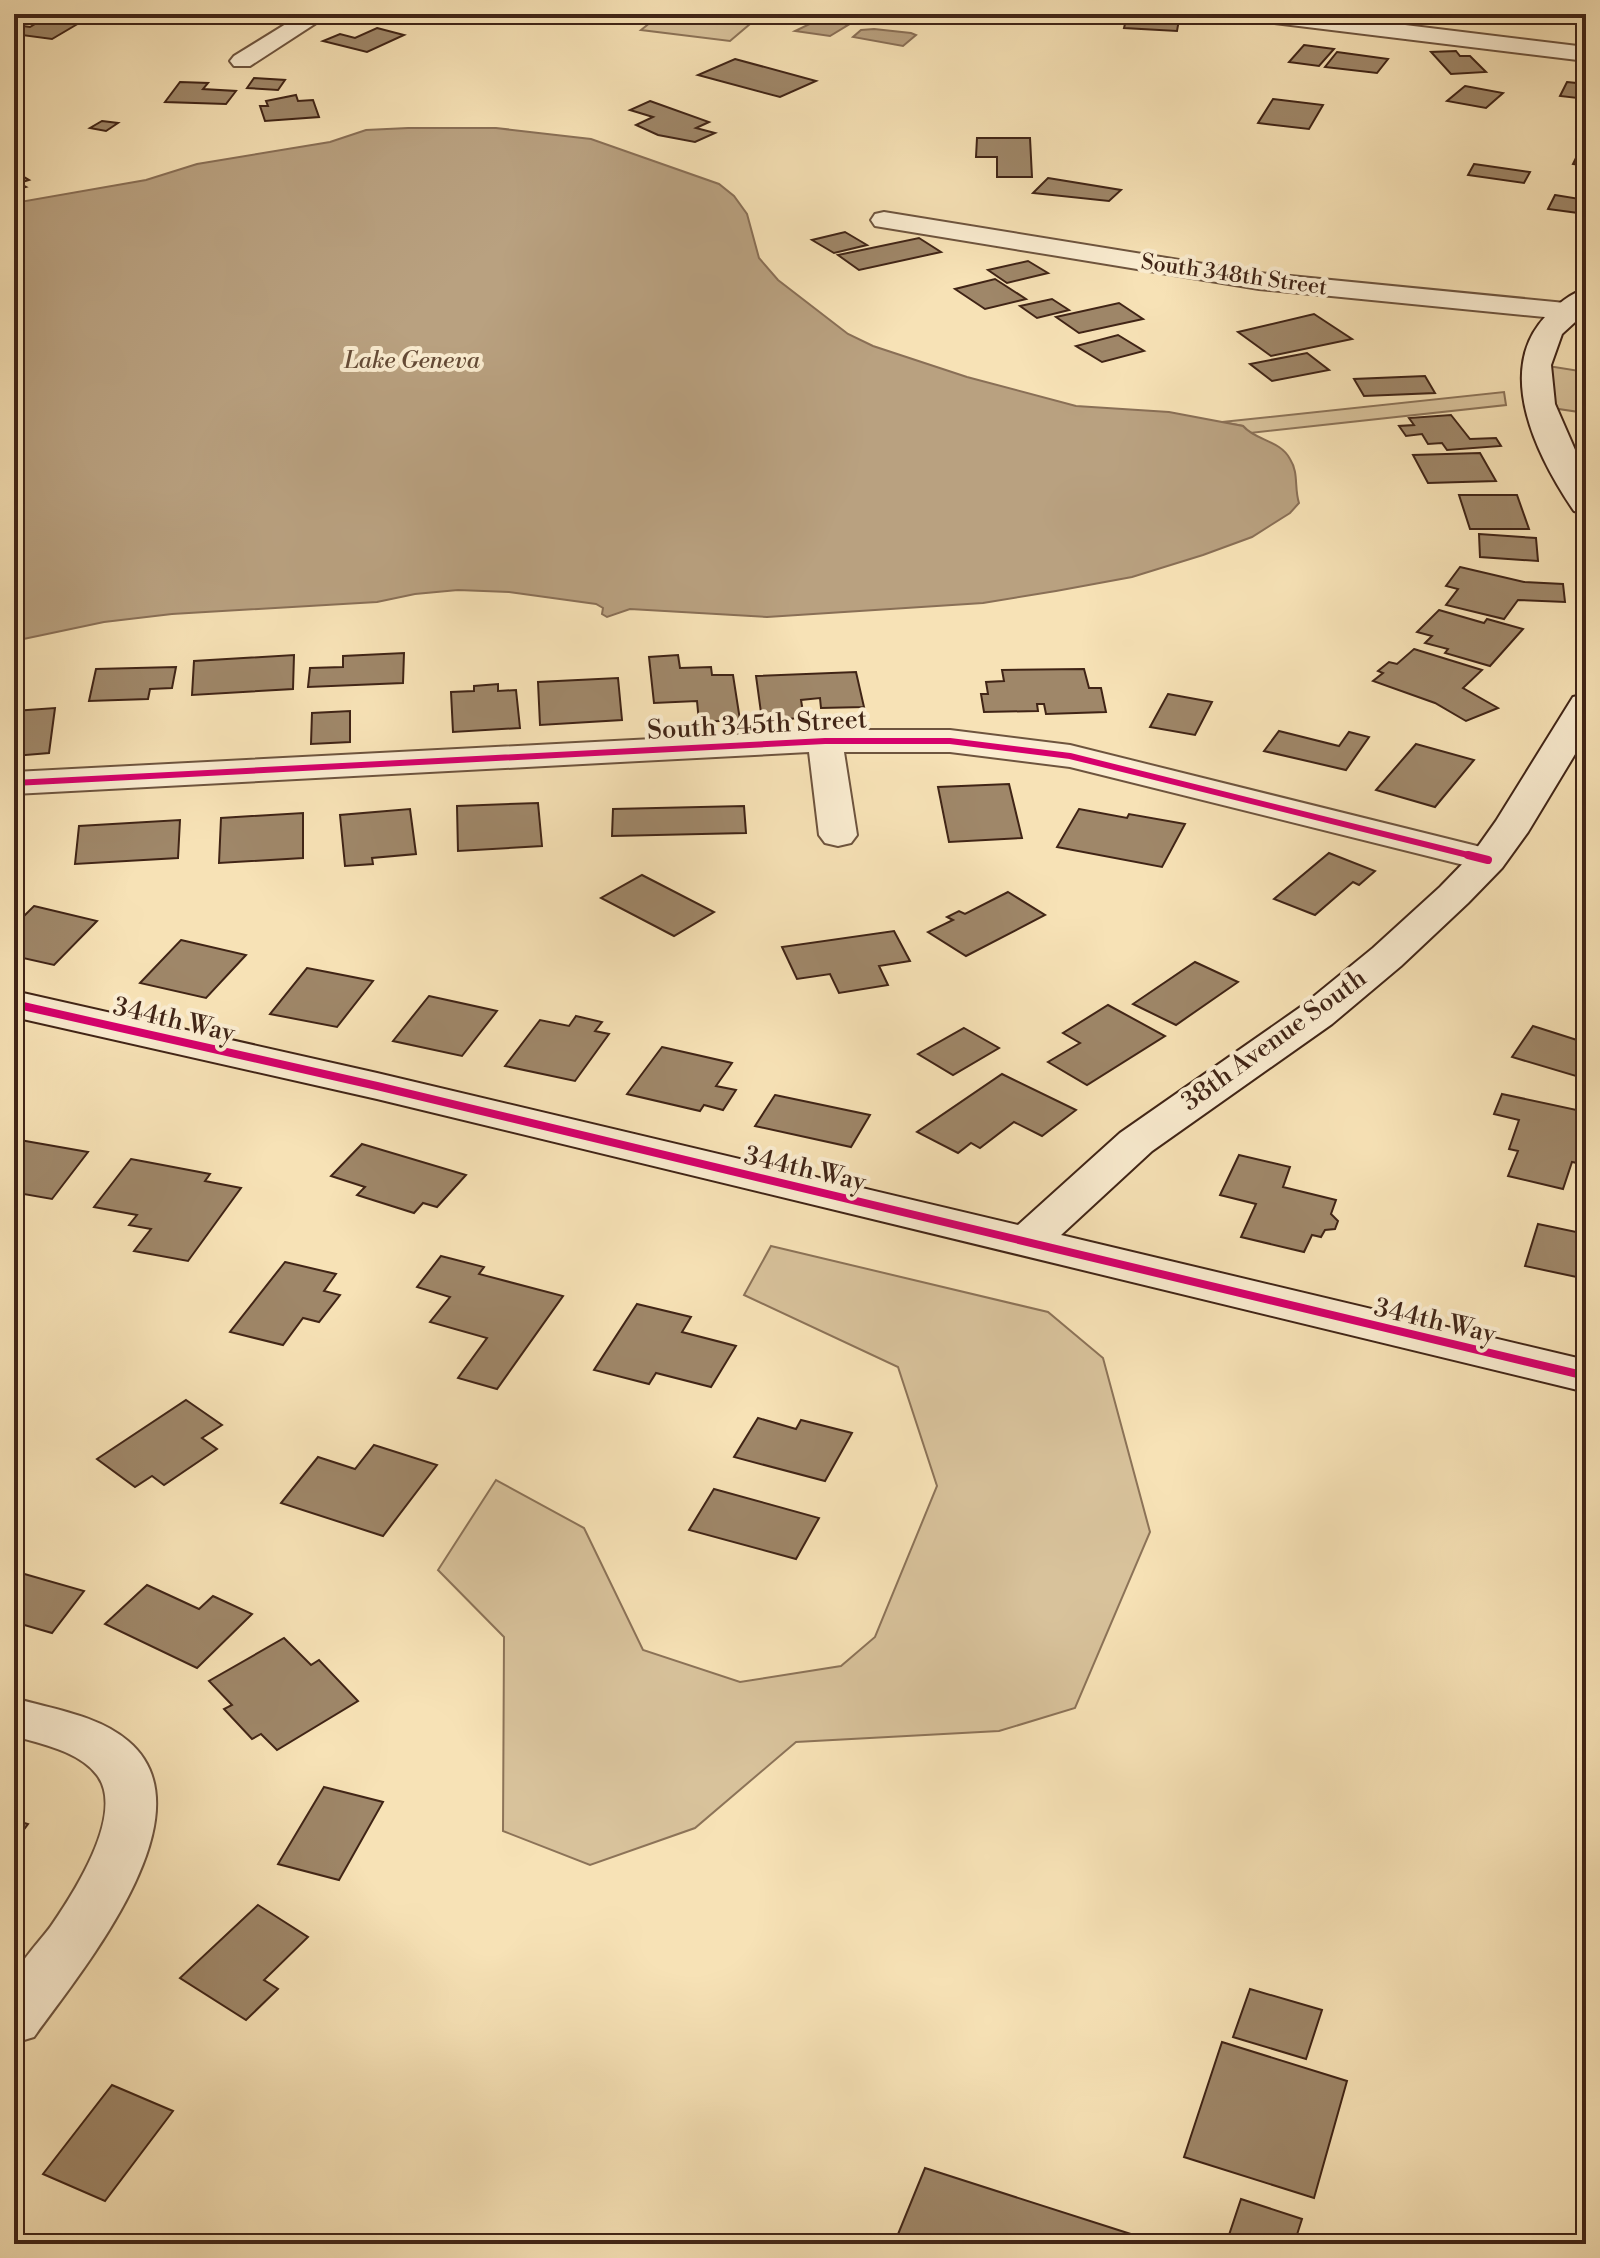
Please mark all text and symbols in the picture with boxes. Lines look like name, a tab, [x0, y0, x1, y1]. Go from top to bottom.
street label: South 348th Street	[1139, 249, 1329, 301]
water label: Lake Geneva	[343, 346, 480, 376]
street label: South 345th Street	[646, 703, 868, 747]
street label: 38th Avenue South	[1175, 962, 1373, 1118]
street label: 344th Way	[110, 990, 238, 1050]
street label: 344th Way	[741, 1139, 869, 1199]
street label: 344th Way	[1371, 1291, 1499, 1351]

